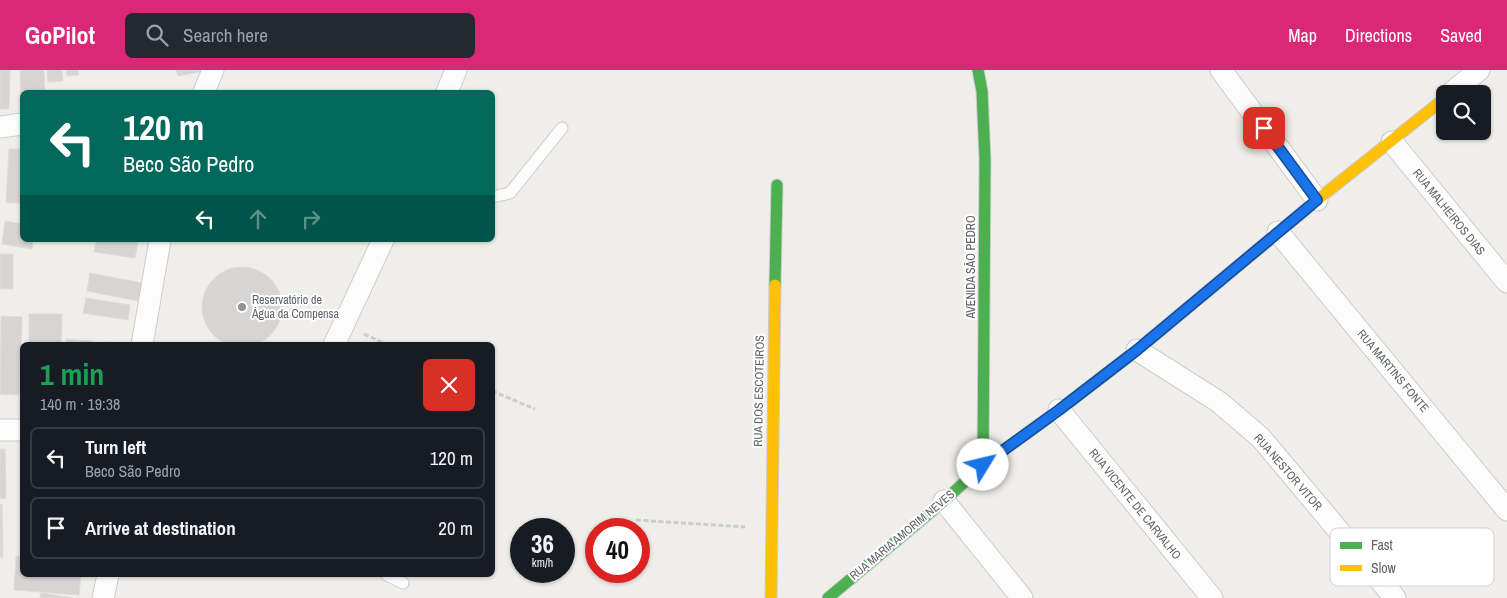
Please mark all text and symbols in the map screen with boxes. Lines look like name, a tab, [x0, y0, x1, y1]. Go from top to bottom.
search box	[125, 13, 475, 58]
text: GoPilot	[25, 19, 95, 51]
icon: search	[143, 21, 171, 49]
text: Search here	[183, 22, 268, 48]
text: Map	[1288, 23, 1317, 48]
text: Directions	[1345, 23, 1412, 48]
text: Saved	[1440, 23, 1482, 48]
map controls	[1436, 85, 1491, 140]
button: search	[1436, 85, 1491, 140]
text: 120 m	[123, 104, 204, 151]
pin	[1243, 107, 1285, 149]
icon: left	[40, 110, 105, 175]
icon: arrive	[1250, 114, 1278, 142]
text: Beco São Pedro	[123, 149, 254, 179]
street label: RUA MALHEIROS DIAS	[1409, 166, 1489, 259]
icon: left	[191, 205, 219, 233]
icon: ahead	[244, 205, 272, 233]
icon: right	[297, 205, 325, 233]
street label: AVENIDA SÃO PEDRO	[963, 215, 979, 320]
place label: Reservatório de Água da Compensa	[251, 292, 340, 322]
marker: Reservatório de Água da Compensa	[236, 301, 248, 313]
street label: RUA MARTINS FONTE	[1354, 326, 1432, 416]
street label: RUA DOS ESCOTEIROS	[750, 335, 768, 447]
text: 1 min	[40, 354, 104, 394]
button: close	[423, 359, 475, 411]
text: 140 m · 19:38	[40, 393, 120, 415]
street label: RUA NESTOR VITOR	[1250, 430, 1326, 514]
text: Turn left	[85, 434, 146, 460]
position arrow	[956, 438, 1008, 490]
icon: left	[42, 444, 70, 472]
text: 120 m	[430, 445, 473, 471]
street label: RUA VICENTE DE CARVALHO	[1085, 445, 1185, 563]
text: Beco São Pedro	[85, 460, 181, 482]
street label: RUA MARIA AMORIM NEVES	[846, 486, 958, 584]
icon: arrive	[42, 514, 70, 542]
text: Arrive at destination	[85, 515, 236, 541]
text: 20 m	[438, 515, 473, 541]
speed limit sign: 40	[585, 518, 650, 583]
text: 36	[531, 527, 554, 561]
legend	[1330, 528, 1494, 586]
text: Fast	[1371, 536, 1393, 554]
text: km/h	[532, 555, 553, 571]
text: Slow	[1371, 559, 1397, 577]

